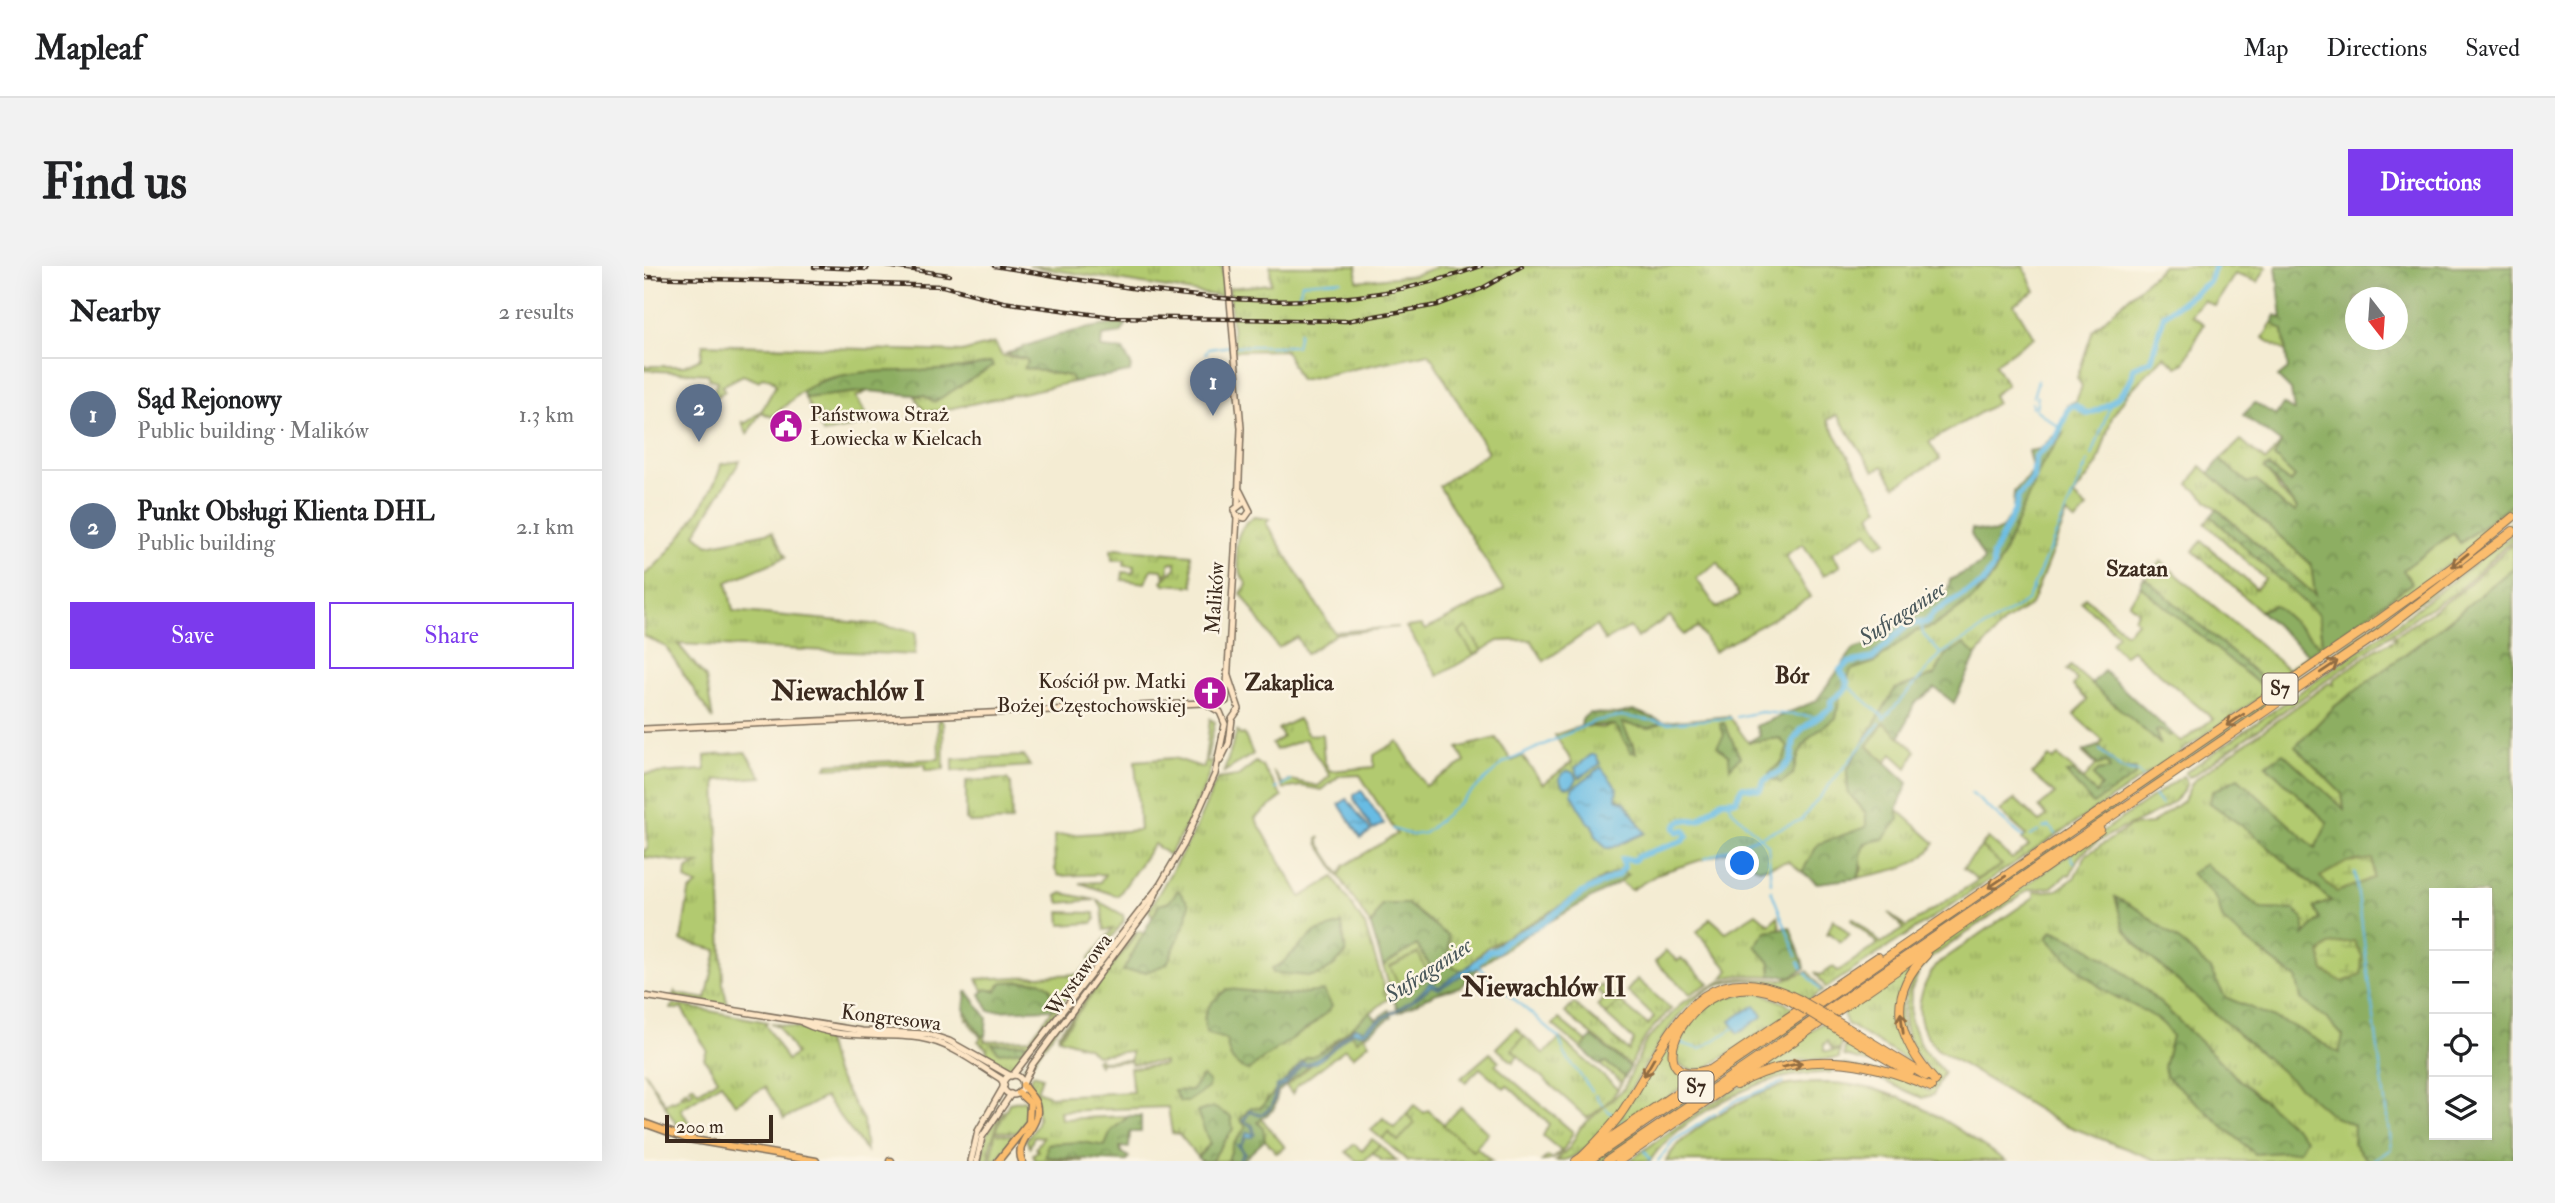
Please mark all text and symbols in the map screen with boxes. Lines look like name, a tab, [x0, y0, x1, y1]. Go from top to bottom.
text: Mapleaf	[35, 28, 143, 69]
text: Map	[2243, 33, 2288, 64]
text: Directions	[2326, 33, 2427, 64]
text: Saved	[2465, 33, 2520, 64]
button: Directions	[2348, 149, 2513, 216]
text: Find us	[42, 152, 187, 213]
north arrow	[2345, 287, 2408, 350]
text: Nearby	[70, 293, 160, 330]
text: 2 results	[499, 297, 574, 326]
pin: 1	[1190, 358, 1236, 416]
text: Sąd Rejonowy	[137, 384, 281, 416]
pin: 2	[676, 384, 722, 442]
text: 1	[89, 400, 97, 429]
text: 1.3 km	[519, 400, 574, 429]
place label: Państwowa Straż Łowiecka w Kielcach	[810, 401, 982, 452]
public building icon: Państwowa Straż Łowiecka w Kielcach	[767, 407, 805, 445]
text: Public building · Malików	[137, 416, 369, 445]
text: Punkt Obsługi Klienta DHL	[137, 496, 435, 528]
text: 2	[87, 512, 99, 541]
text: 2.1 km	[516, 512, 574, 541]
text: Public building	[137, 528, 275, 557]
one-way arrow	[2452, 553, 2470, 568]
district label: Szatan	[2106, 554, 2168, 583]
street label: Malików	[1199, 560, 1231, 635]
water label: Sufraganiec	[1852, 573, 1952, 653]
button: Save	[70, 602, 315, 669]
button: Share	[329, 602, 574, 669]
one-way arrow	[2319, 660, 2339, 674]
district label: Bór	[1775, 661, 1810, 690]
place label: Kościół pw. Matki Bożej Częstochowskiej	[997, 668, 1186, 719]
district label: Zakaplica	[1244, 668, 1335, 698]
district label: Niewachlów I	[770, 674, 925, 709]
church icon: Kościół pw. Matki Bożej Częstochowskiej	[1191, 674, 1229, 712]
road number: S7	[2262, 674, 2298, 704]
one-way arrow	[2225, 713, 2245, 727]
your location	[1725, 846, 1759, 880]
one-way arrow	[1988, 875, 2007, 889]
map controls	[2429, 888, 2492, 1140]
button: +	[2429, 888, 2492, 951]
street label: Wystawowa	[1039, 928, 1118, 1023]
water label: Sufraganiec	[1378, 930, 1478, 1010]
button: −	[2429, 951, 2492, 1014]
district label: Niewachlów II	[1461, 970, 1626, 1005]
street label: Kongresowa	[839, 998, 943, 1038]
one-way arrow	[1895, 1012, 1908, 1035]
button: locate	[2429, 1014, 2492, 1077]
one-way arrow	[1642, 1056, 1656, 1076]
one-way arrow	[1780, 1058, 1803, 1071]
road number: S7	[1678, 1072, 1714, 1102]
button: layers	[2429, 1077, 2492, 1140]
scale bar	[665, 1112, 774, 1144]
text: 200 m	[676, 1115, 724, 1139]

